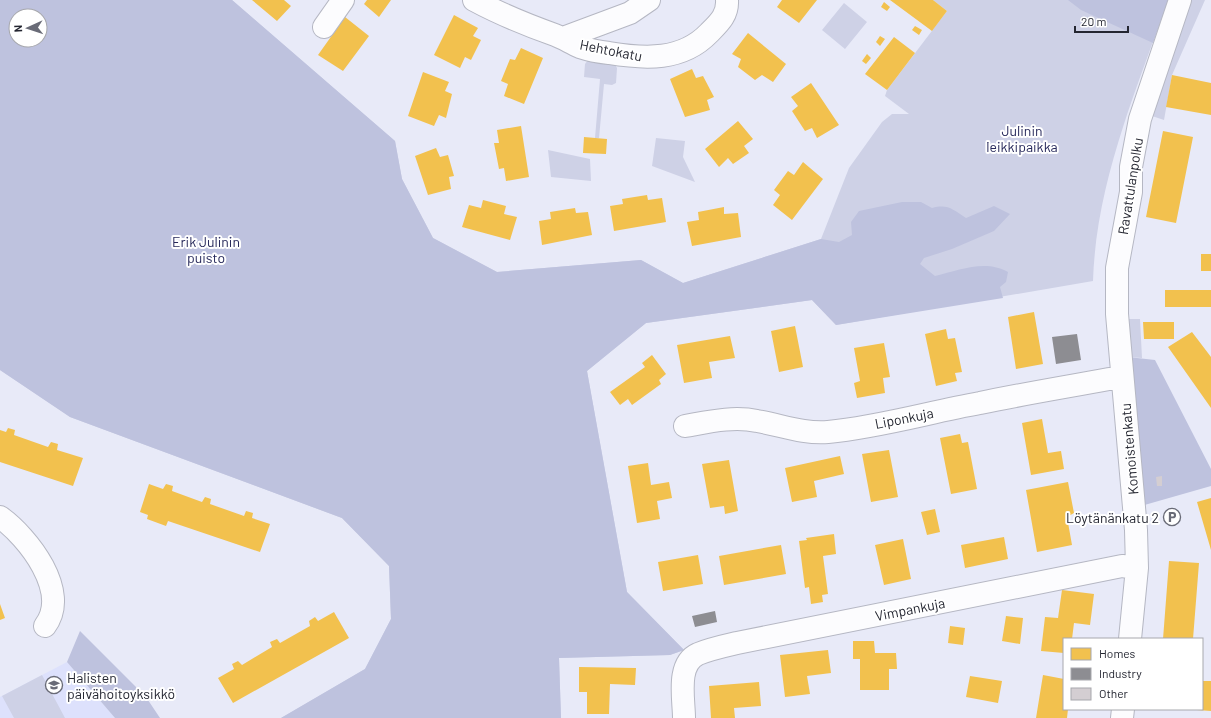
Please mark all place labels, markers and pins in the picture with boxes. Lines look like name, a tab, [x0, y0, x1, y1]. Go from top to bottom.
parking icon: Löytänänkatu 2	[1162, 507, 1182, 527]
place label: Löytänänkatu 2	[1066, 509, 1159, 526]
place label: Halisten päivähoitoyksikkö	[67, 669, 175, 702]
school or university icon: Halisten päivähoitoyksikkö	[44, 675, 64, 695]

